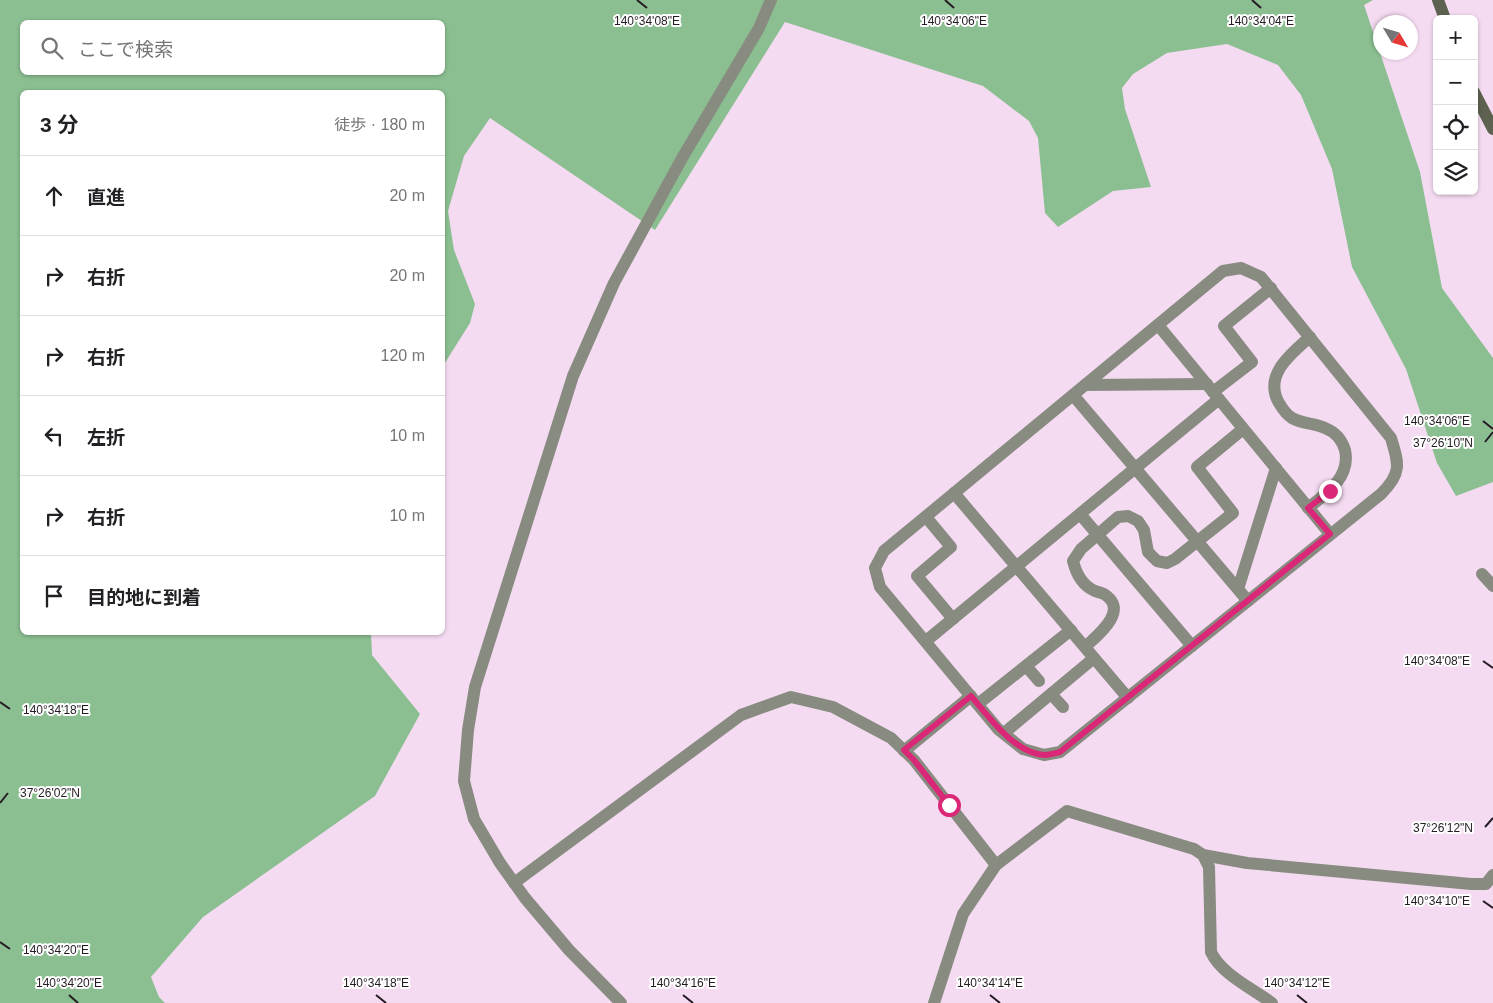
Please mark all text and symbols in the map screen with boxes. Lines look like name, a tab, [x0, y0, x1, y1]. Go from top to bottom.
text: 140°34'08"E	[614, 14, 680, 28]
text: 140°34'06"E	[921, 14, 987, 28]
text: 140°34'04"E	[1228, 14, 1294, 28]
north arrow	[1373, 15, 1418, 60]
map controls	[1433, 15, 1478, 195]
button: +	[1433, 15, 1478, 60]
search box	[20, 20, 445, 75]
icon: search	[38, 34, 66, 62]
text: ここで検索	[78, 39, 173, 60]
button: −	[1433, 60, 1478, 105]
button: locate	[1433, 105, 1478, 150]
text: 3 分	[40, 113, 79, 136]
text: 徒歩 · 180 m	[334, 116, 425, 133]
button: layers	[1433, 150, 1478, 195]
icon: ahead	[40, 182, 68, 210]
text: 直進	[87, 187, 125, 208]
text: 20 m	[389, 187, 425, 204]
icon: right	[40, 262, 68, 290]
text: 右折	[87, 267, 125, 288]
text: 20 m	[389, 267, 425, 284]
icon: right	[40, 342, 68, 370]
text: 右折	[87, 347, 125, 368]
text: 120 m	[381, 347, 425, 364]
text: 140°34'06"E	[1404, 414, 1470, 428]
icon: left	[40, 422, 68, 450]
text: 左折	[87, 427, 125, 448]
text: 10 m	[389, 427, 425, 444]
text: 37°26'10"N	[1413, 436, 1473, 450]
route end	[1319, 480, 1342, 503]
icon: right	[40, 502, 68, 530]
text: 右折	[87, 507, 125, 528]
text: 10 m	[389, 507, 425, 524]
icon: arrive	[40, 582, 68, 610]
text: 目的地に到着	[87, 587, 201, 608]
text: 140°34'08"E	[1404, 654, 1470, 668]
text: 140°34'18"E	[23, 703, 89, 717]
text: 37°26'02"N	[20, 786, 80, 800]
route start	[938, 794, 961, 817]
text: 37°26'12"N	[1413, 821, 1473, 835]
text: 140°34'10"E	[1404, 894, 1470, 908]
text: 140°34'20"E	[23, 943, 89, 957]
text: 140°34'20"E	[36, 976, 102, 990]
text: 140°34'18"E	[343, 976, 409, 990]
text: 140°34'16"E	[650, 976, 716, 990]
text: 140°34'14"E	[957, 976, 1023, 990]
text: 140°34'12"E	[1264, 976, 1330, 990]

